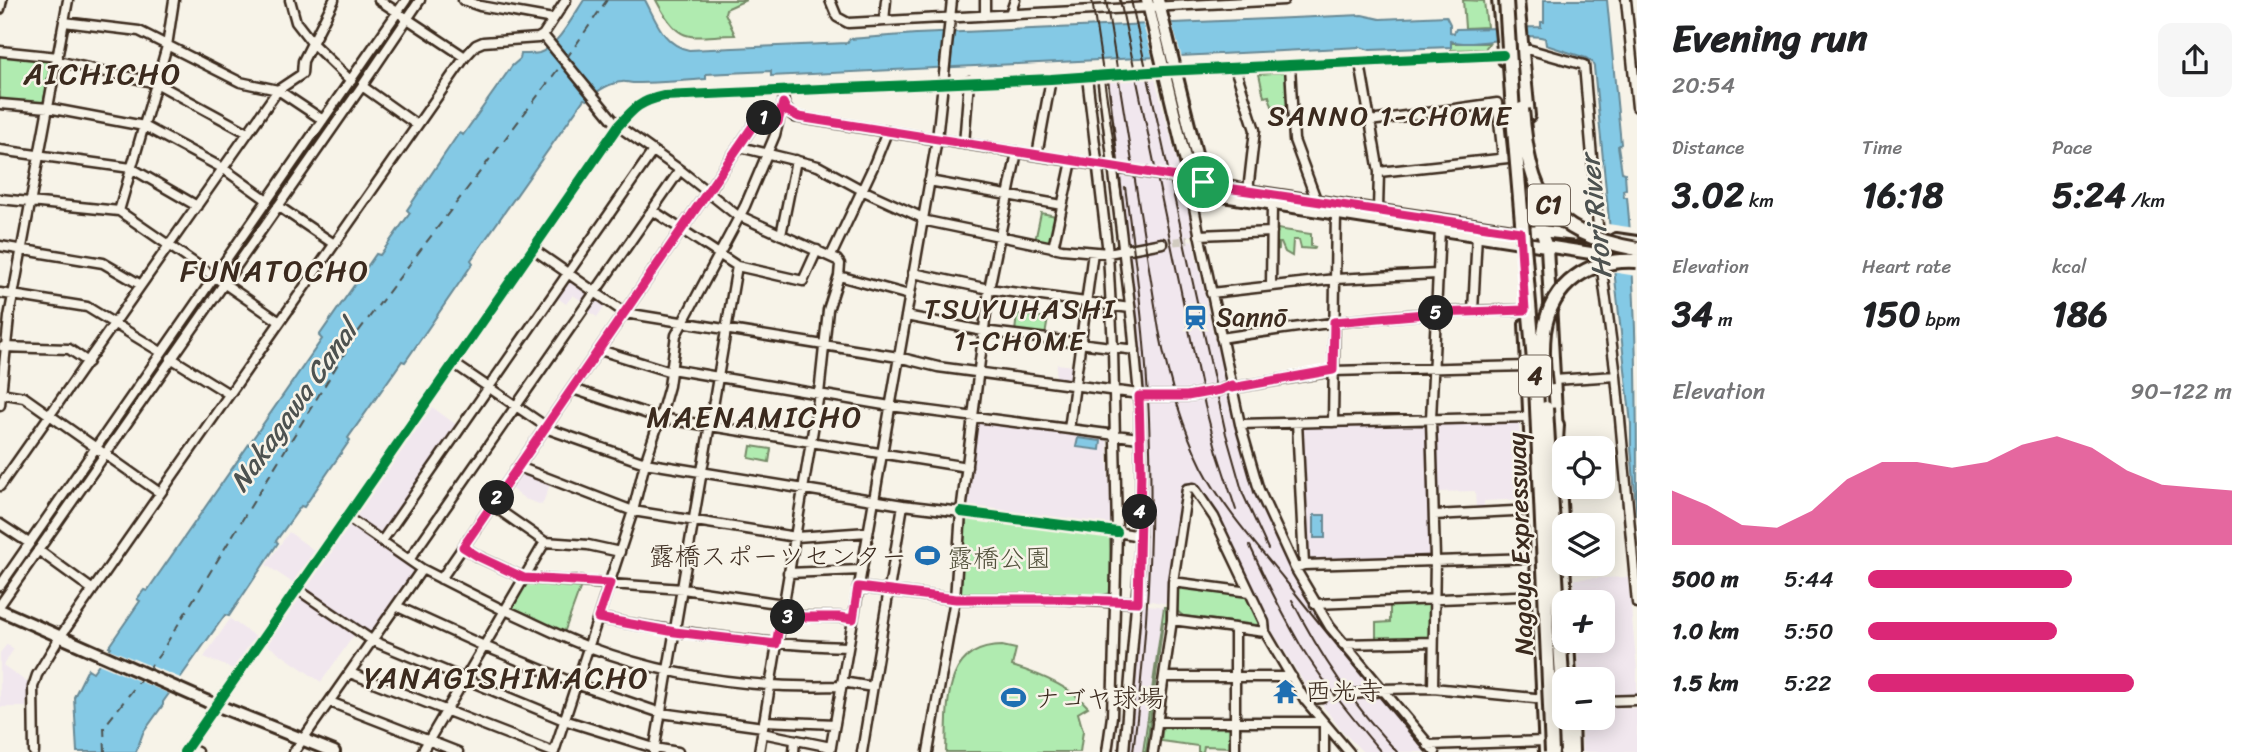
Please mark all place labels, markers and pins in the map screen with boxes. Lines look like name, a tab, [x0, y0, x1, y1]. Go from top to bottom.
pin: 1	[746, 100, 782, 136]
pin	[1173, 152, 1233, 212]
place label: Sannō	[1216, 294, 1288, 340]
pin: 5	[1418, 296, 1454, 330]
station icon: Sannō	[1182, 303, 1210, 331]
pin: 2	[480, 480, 514, 516]
pin: 4	[1122, 494, 1158, 530]
place label: 露橋スポーツセンター	[649, 533, 907, 579]
sports icon: 露橋スポーツセンター	[913, 542, 941, 570]
pin: 3	[770, 600, 806, 634]
place label: 西光寺	[1305, 668, 1383, 714]
place label: ナゴヤ球場	[1034, 675, 1164, 721]
temple icon: 西光寺	[1271, 677, 1299, 705]
sports icon: ナゴヤ球場	[1000, 684, 1028, 712]

